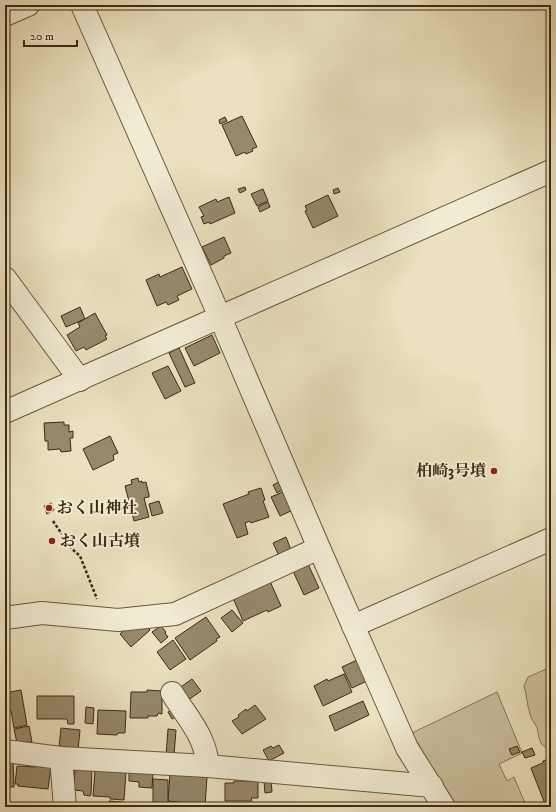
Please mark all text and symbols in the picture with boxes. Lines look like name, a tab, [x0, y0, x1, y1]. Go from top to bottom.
scale bar	[24, 22, 77, 48]
text: 20 m	[30, 29, 54, 44]
place label: 柏崎3号墳	[416, 461, 486, 481]
marker: 柏崎3号墳	[489, 466, 499, 476]
place label: おく山神社	[57, 498, 137, 518]
marker: おく山神社	[44, 503, 54, 513]
place label: おく山古墳	[60, 531, 140, 551]
marker: おく山古墳	[47, 536, 57, 546]

